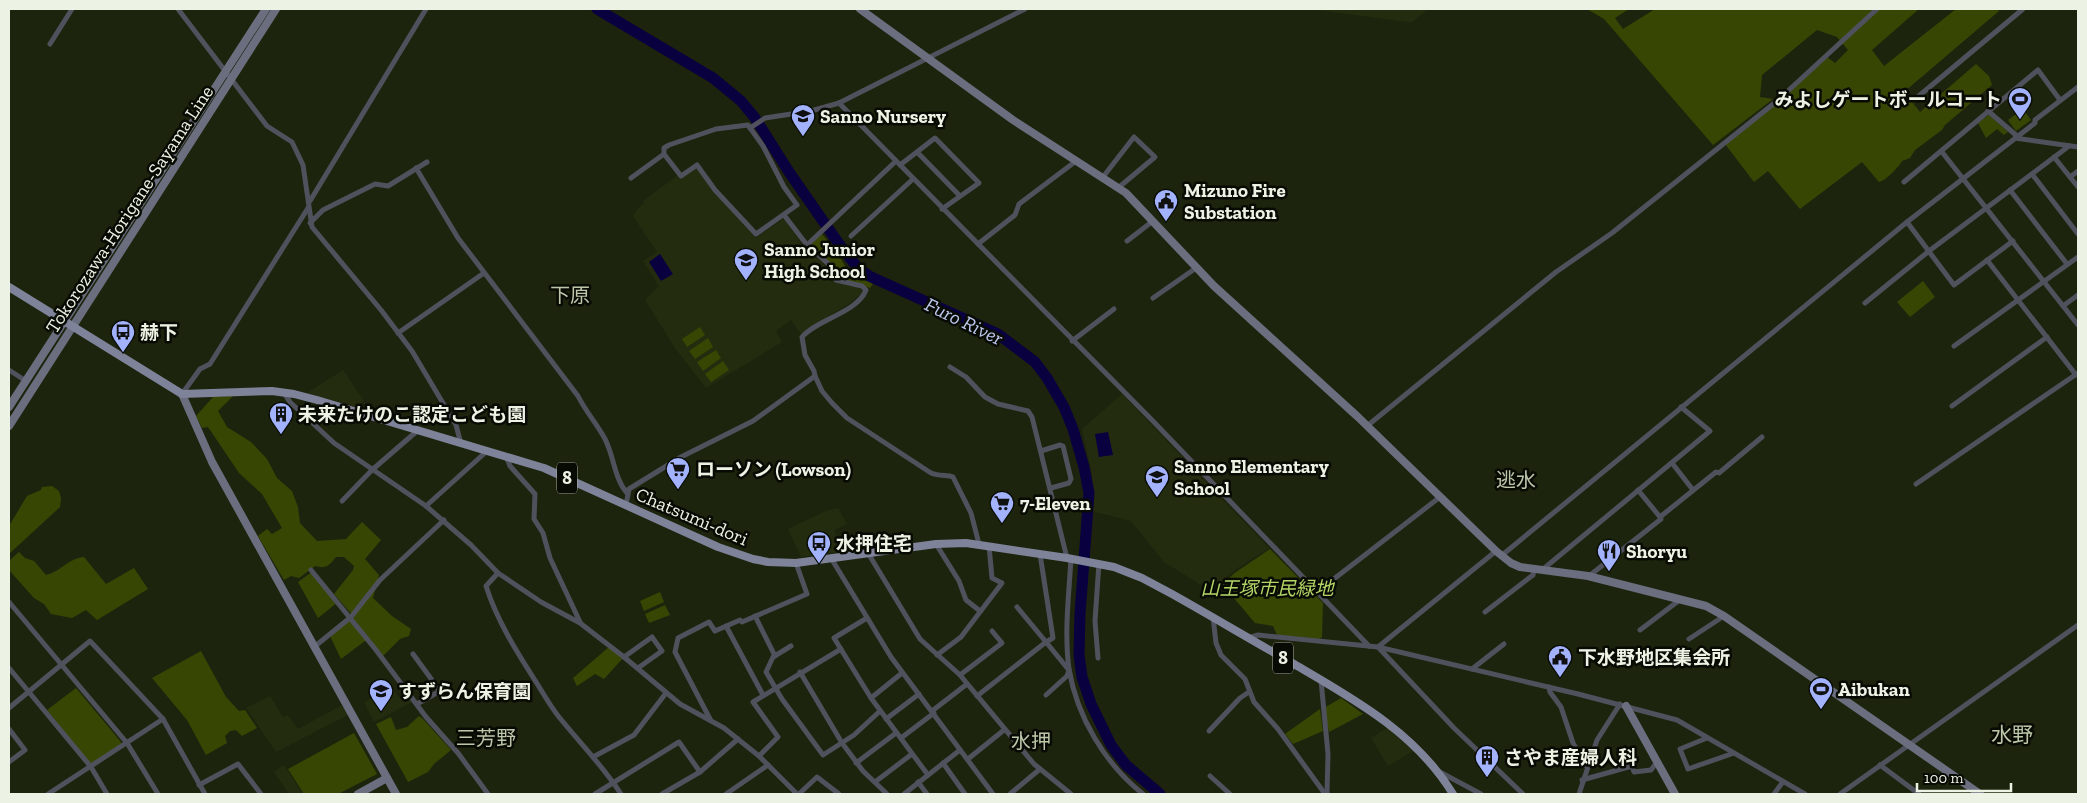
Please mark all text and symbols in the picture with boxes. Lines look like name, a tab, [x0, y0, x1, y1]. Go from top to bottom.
street label: Tokorozawa-Horigane-Sayama Line	[41, 81, 218, 337]
sports icon: みよしゲートボールコート	[2007, 86, 2033, 120]
place label: みよしゲートボールコート	[1774, 88, 2002, 111]
school or university icon: Sanno Nursery	[790, 103, 816, 137]
place label: Sanno Nursery	[820, 105, 946, 128]
place label: Mizuno Fire Substation	[1184, 179, 1286, 224]
public building icon: Mizuno Fire Substation	[1153, 188, 1179, 222]
place label: Sanno Junior High School	[764, 238, 876, 283]
school or university icon: Sanno Junior High School	[733, 247, 759, 281]
district label: 下原	[550, 283, 590, 307]
water label: Furo River	[921, 292, 1007, 350]
bus stop icon: 赫下	[110, 319, 136, 353]
place label: 赫下	[140, 321, 178, 344]
building icon: 未来たけのこ認定こども園	[268, 401, 294, 435]
place label: 未来たけのこ認定こども園	[298, 403, 526, 426]
place label: Sanno Elementary School	[1174, 455, 1329, 500]
supermarket icon: ローソン (Lowson)	[665, 456, 691, 490]
place label: ローソン (Lowson)	[696, 458, 851, 481]
road number: 8	[557, 462, 577, 493]
school or university icon: Sanno Elementary School	[1144, 464, 1170, 498]
district label: 逃水	[1496, 468, 1536, 492]
street label: Chatsumi-dori	[632, 482, 751, 550]
supermarket icon: 7-Eleven	[989, 490, 1015, 524]
place label: 7-Eleven	[1020, 492, 1091, 515]
bus stop icon: 水押住宅	[806, 530, 832, 564]
place label: 水押住宅	[836, 532, 912, 555]
restaurant icon: Shoryu	[1596, 538, 1622, 572]
place label: Shoryu	[1626, 540, 1687, 563]
park label: 山王塚市民緑地	[1200, 577, 1335, 600]
road number: 8	[1273, 642, 1293, 674]
public building icon: 下水野地区集会所	[1547, 644, 1573, 678]
place label: 下水野地区集会所	[1578, 646, 1730, 669]
sports icon: Aibukan	[1808, 676, 1834, 710]
school or university icon: すずらん保育園	[368, 678, 394, 712]
place label: Aibukan	[1838, 678, 1910, 701]
place label: すずらん保育園	[398, 680, 531, 703]
district label: 水野	[1991, 722, 2033, 747]
district label: 三芳野	[456, 726, 516, 750]
district label: 水押	[1011, 729, 1051, 753]
building icon: さやま産婦人科	[1474, 744, 1500, 778]
place label: さやま産婦人科	[1504, 746, 1637, 769]
scale bar	[1917, 760, 2011, 792]
text: 100 m	[1924, 769, 1963, 787]

